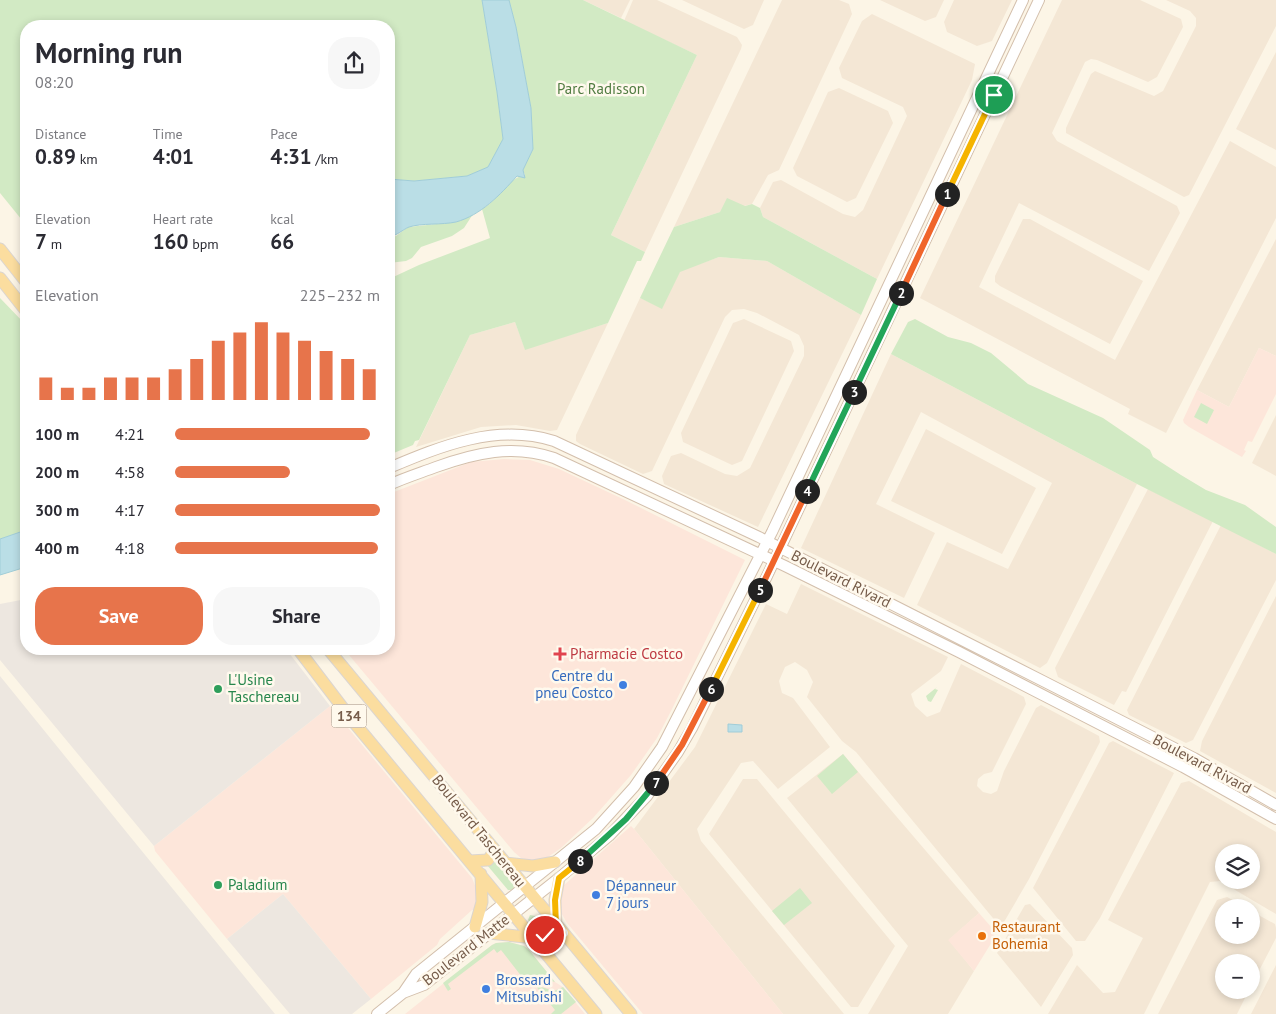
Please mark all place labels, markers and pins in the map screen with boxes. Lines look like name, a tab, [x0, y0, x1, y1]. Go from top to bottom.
pin	[973, 74, 1015, 116]
pin: 1	[934, 182, 960, 206]
pin: 2	[888, 280, 914, 306]
pin: 3	[842, 380, 866, 404]
pin: 4	[794, 478, 820, 504]
pin: 5	[748, 578, 772, 602]
place label: Pharmacie Costco	[570, 644, 683, 663]
marker: Pharmacie Costco	[554, 648, 566, 660]
place label: Centre du pneu Costco	[535, 666, 613, 702]
place label: L'Usine Taschereau	[228, 670, 299, 706]
pin: 6	[698, 676, 724, 702]
marker: Centre du pneu Costco	[617, 679, 629, 691]
marker: L'Usine Taschereau	[212, 683, 224, 695]
pin: 7	[644, 770, 668, 796]
pin: 8	[568, 848, 592, 874]
place label: Paladium	[228, 875, 287, 894]
place label: Dépanneur 7 jours	[606, 876, 676, 912]
marker: Paladium	[212, 879, 224, 891]
marker: Dépanneur 7 jours	[590, 889, 602, 901]
pin	[524, 914, 566, 956]
place label: Restaurant Bohemia	[992, 917, 1061, 953]
marker: Restaurant Bohemia	[976, 930, 988, 942]
place label: Brossard Mitsubishi	[496, 970, 562, 1006]
marker: Brossard Mitsubishi	[480, 983, 492, 995]

